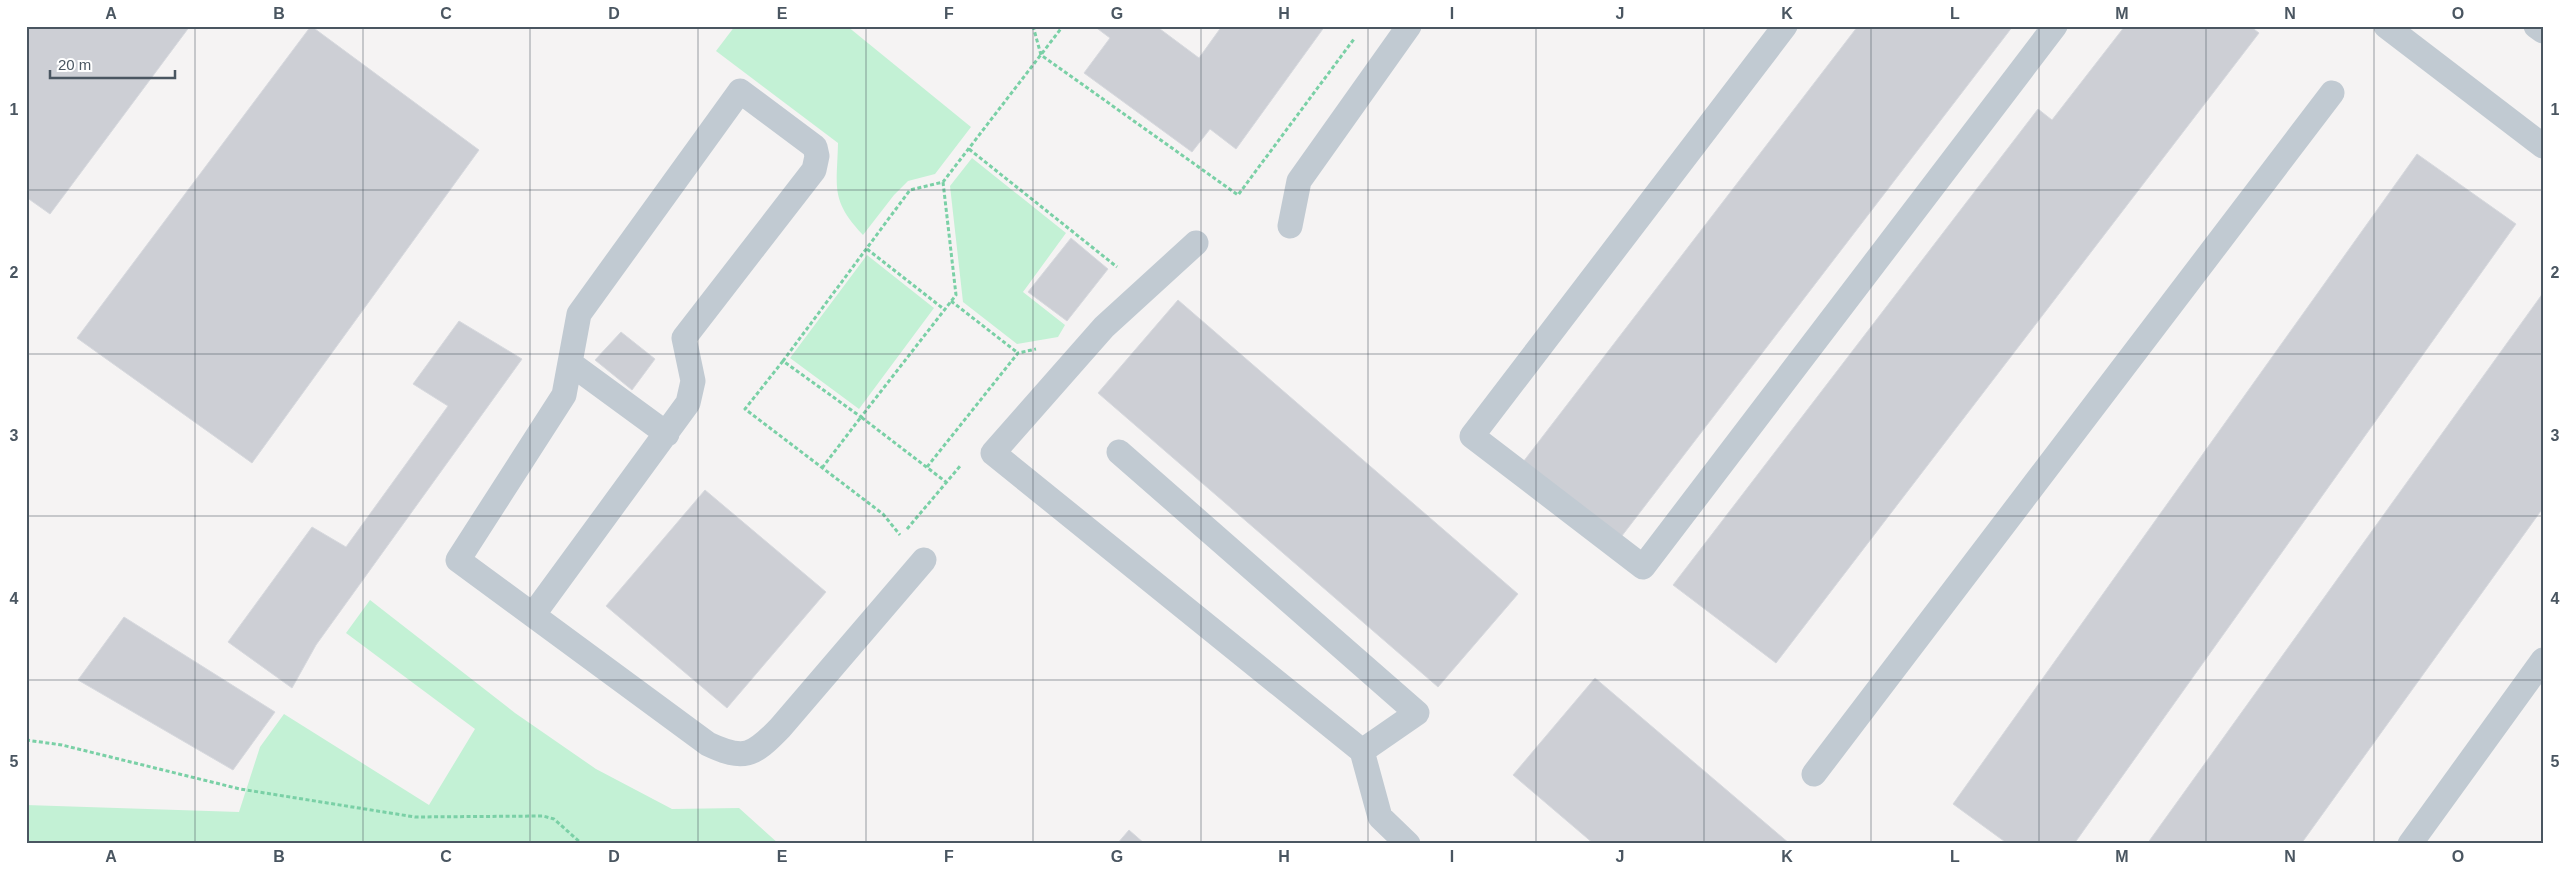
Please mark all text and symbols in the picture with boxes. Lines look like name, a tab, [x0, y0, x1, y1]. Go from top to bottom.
text: A	[105, 5, 117, 22]
text: B	[273, 5, 285, 22]
text: C	[440, 5, 452, 22]
text: D	[608, 5, 620, 22]
text: E	[777, 5, 788, 22]
text: F	[944, 5, 954, 22]
text: G	[1111, 5, 1123, 22]
text: H	[1278, 5, 1290, 22]
text: I	[1450, 5, 1454, 22]
text: J	[1616, 5, 1624, 22]
text: K	[1781, 5, 1793, 22]
text: L	[1950, 5, 1960, 22]
text: M	[2115, 5, 2129, 22]
text: N	[2284, 5, 2296, 22]
text: O	[2452, 5, 2464, 22]
scale bar	[50, 48, 175, 80]
text: 20 m	[58, 56, 91, 73]
text: 1	[10, 101, 19, 118]
text: 1	[2551, 101, 2560, 118]
text: 2	[10, 264, 19, 281]
text: 2	[2551, 264, 2560, 281]
text: 3	[10, 427, 19, 444]
text: 3	[2551, 427, 2560, 444]
text: 4	[10, 590, 19, 607]
text: 4	[2551, 590, 2560, 607]
text: 5	[10, 753, 19, 770]
text: 5	[2551, 753, 2560, 770]
text: A	[105, 848, 117, 865]
text: B	[273, 848, 285, 865]
text: C	[440, 848, 452, 865]
text: D	[608, 848, 620, 865]
text: E	[777, 848, 788, 865]
text: F	[944, 848, 954, 865]
text: G	[1111, 848, 1123, 865]
text: H	[1278, 848, 1290, 865]
text: I	[1450, 848, 1454, 865]
text: J	[1616, 848, 1624, 865]
text: K	[1781, 848, 1793, 865]
text: L	[1950, 848, 1960, 865]
text: M	[2115, 848, 2129, 865]
text: N	[2284, 848, 2296, 865]
text: O	[2452, 848, 2464, 865]

